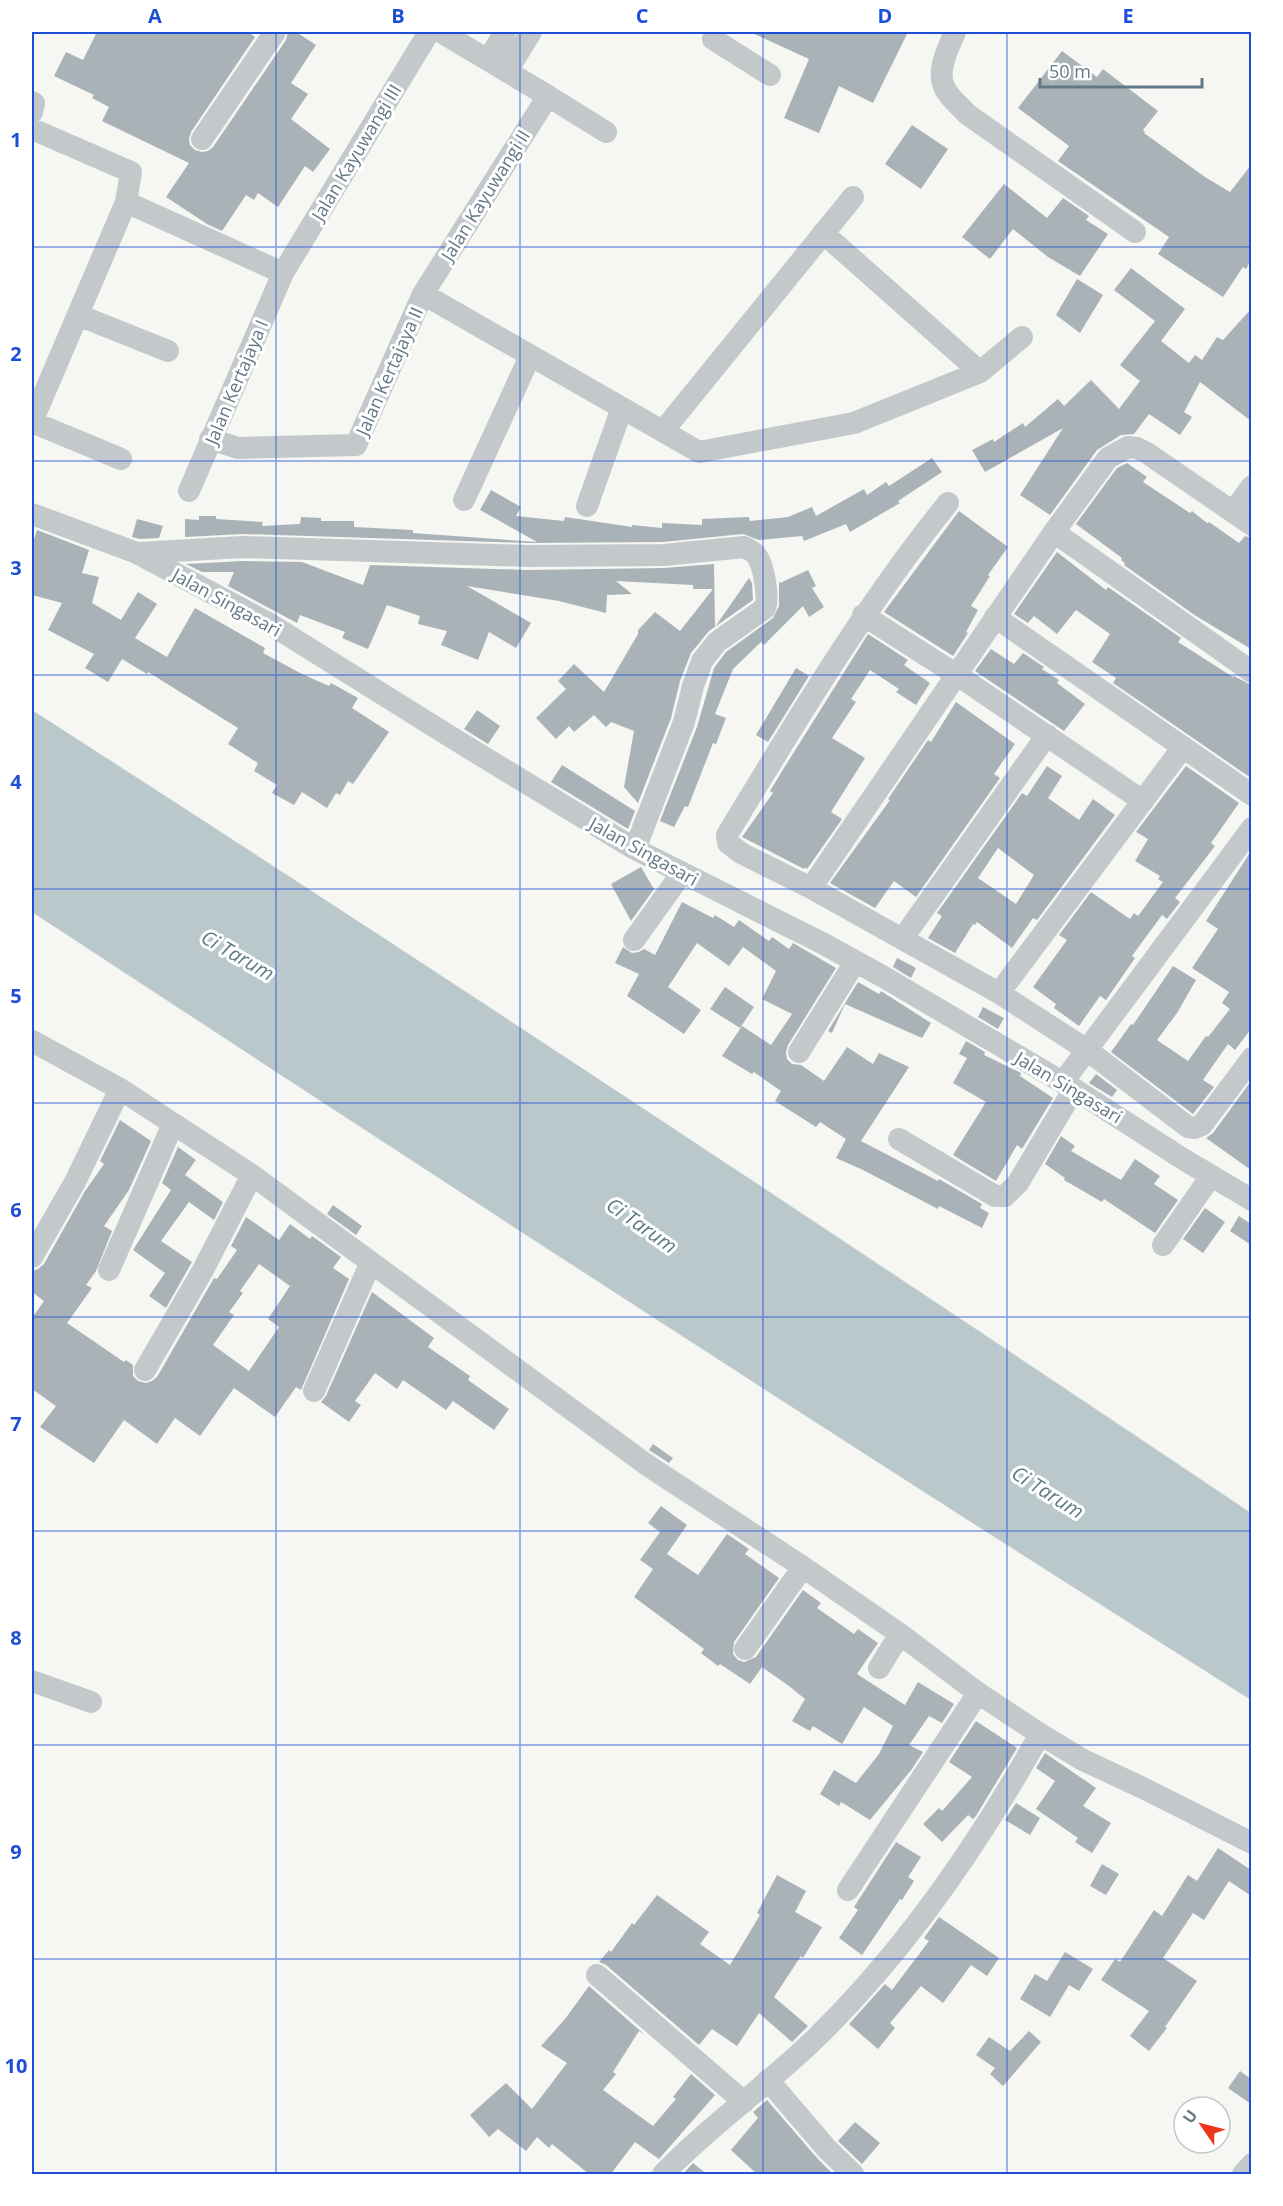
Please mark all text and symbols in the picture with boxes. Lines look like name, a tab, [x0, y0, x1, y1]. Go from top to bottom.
text: A	[148, 2, 162, 29]
text: B	[391, 2, 405, 29]
text: C	[636, 2, 649, 29]
text: D	[878, 2, 892, 29]
text: E	[1122, 2, 1134, 29]
scale bar	[1040, 51, 1202, 89]
text: 50 m	[1049, 59, 1091, 83]
street label: Jalan Kayuwangi III	[305, 79, 406, 226]
street label: Jalan Kayuwangi II	[434, 125, 535, 267]
text: 1	[10, 126, 22, 153]
street label: Jalan Kertajaya II	[349, 303, 428, 441]
street label: Jalan Kertajaya I	[198, 316, 273, 450]
text: 2	[10, 340, 22, 367]
text: 3	[10, 554, 22, 581]
street label: Jalan Singasari	[167, 561, 286, 642]
text: 4	[10, 768, 22, 795]
street label: Jalan Singasari	[584, 810, 703, 891]
water label: Ci Tarum	[197, 923, 279, 987]
text: 5	[10, 982, 22, 1009]
street label: Jalan Singasari	[1009, 1045, 1127, 1128]
water label: Ci Tarum	[601, 1191, 683, 1259]
text: 6	[10, 1196, 22, 1223]
text: 7	[10, 1410, 22, 1437]
water label: Ci Tarum	[1007, 1459, 1089, 1525]
text: 8	[10, 1624, 22, 1651]
text: 9	[10, 1838, 22, 1865]
text: 10	[5, 2052, 27, 2079]
north arrow	[1172, 2095, 1232, 2155]
text: U	[1177, 2105, 1202, 2128]

